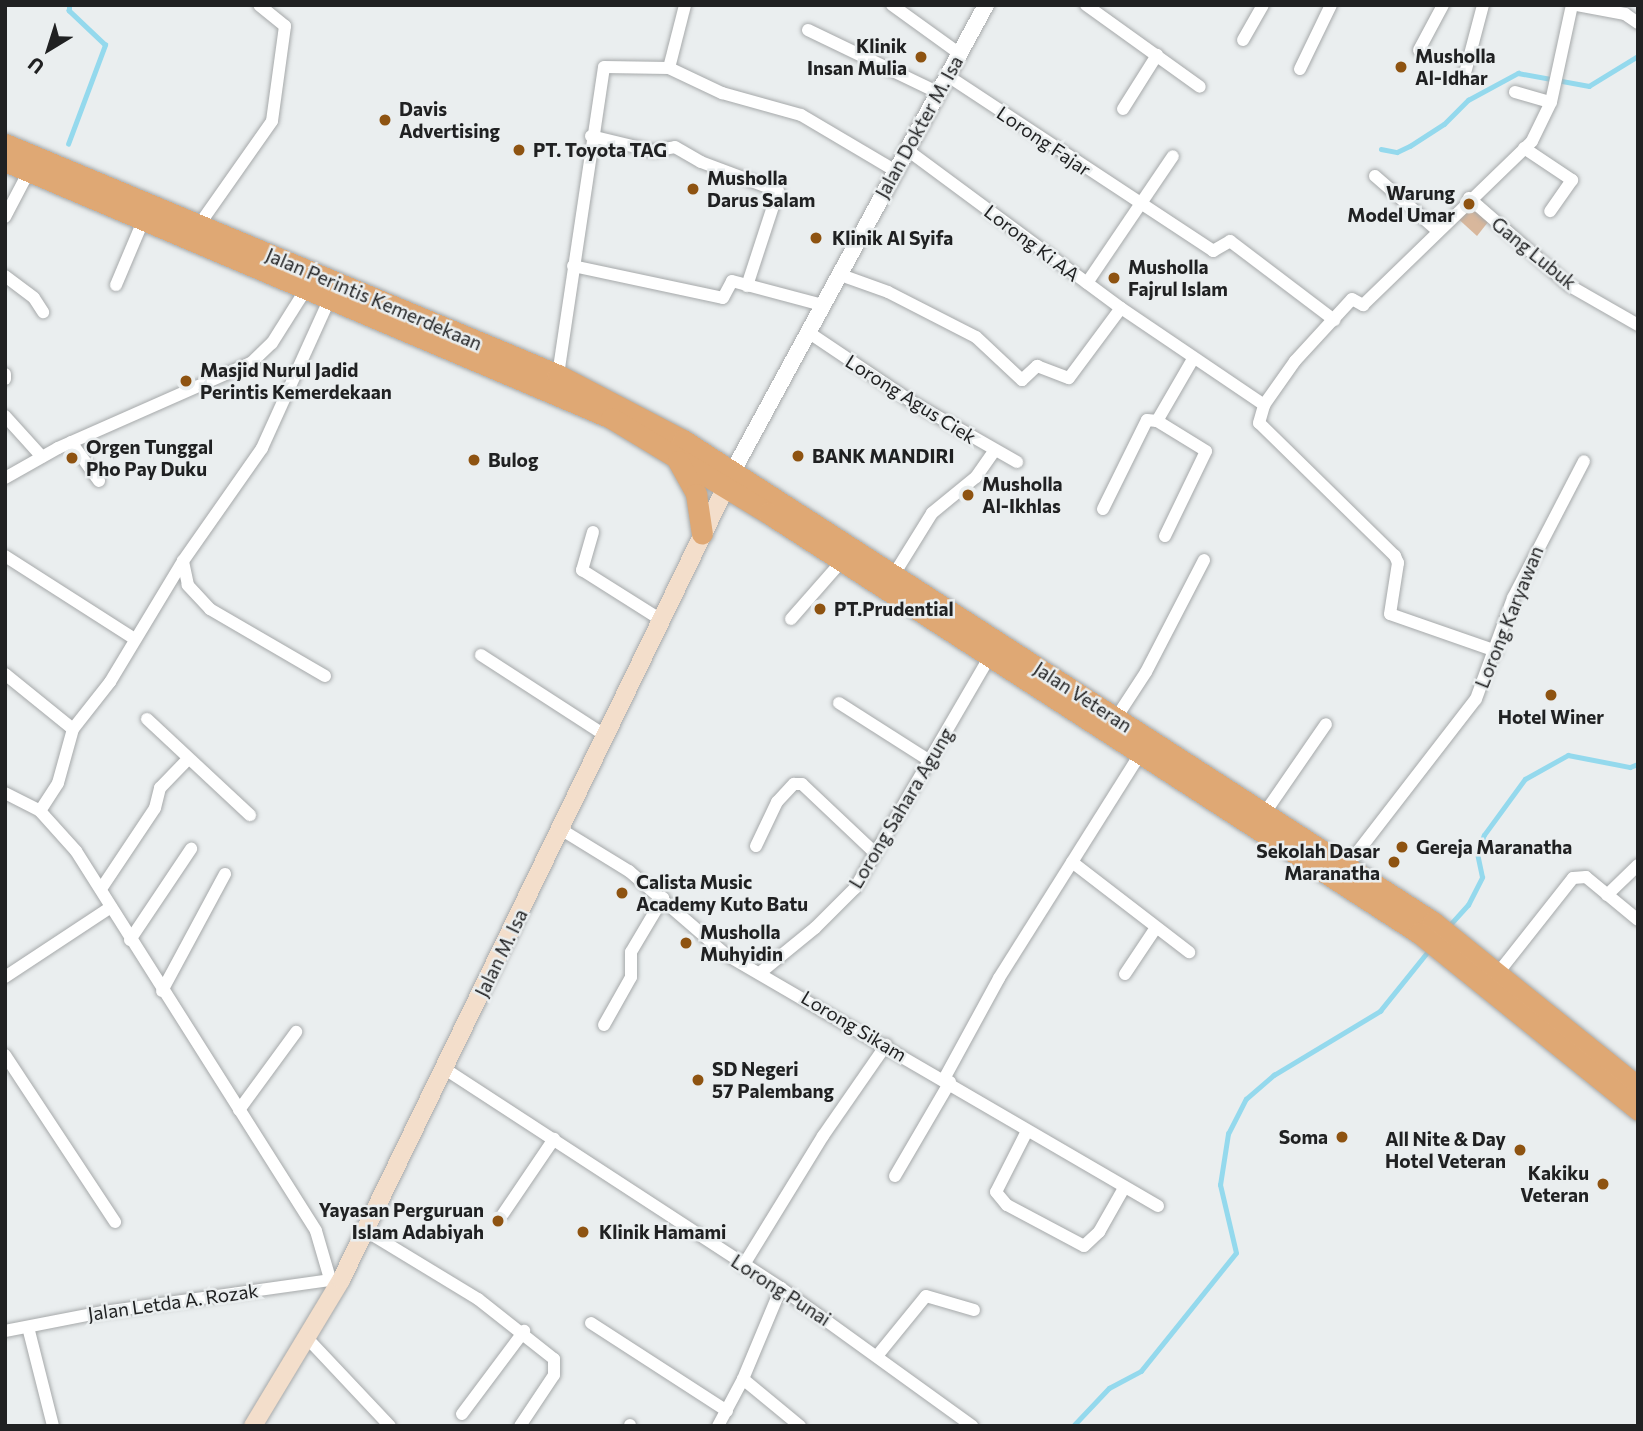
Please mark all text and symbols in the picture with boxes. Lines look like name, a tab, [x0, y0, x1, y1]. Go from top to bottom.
north arrow	[14, 14, 84, 84]
place label: Klinik Insan Mulia	[807, 35, 907, 79]
place label: Musholla Al-Idhar	[1415, 45, 1496, 89]
marker: Klinik Insan Mulia	[913, 49, 929, 65]
street label: Jalan Dokter M. Isa	[870, 52, 968, 202]
text: U	[23, 53, 48, 79]
marker: Musholla Al-Idhar	[1393, 59, 1409, 75]
place label: Davis Advertising	[399, 98, 500, 142]
street label: Lorong Fajar	[993, 101, 1095, 181]
marker: Davis Advertising	[377, 112, 393, 128]
place label: PT. Toyota TAG	[533, 139, 667, 161]
marker: PT. Toyota TAG	[511, 142, 527, 158]
place label: Musholla Darus Salam	[707, 167, 815, 211]
marker: Musholla Darus Salam	[685, 181, 701, 197]
place label: Warung Model Umar	[1347, 182, 1455, 226]
marker: Warung Model Umar	[1461, 196, 1477, 212]
street label: Lorong Ki AA	[980, 200, 1084, 286]
street label: Gang Lubuk	[1487, 212, 1581, 294]
place label: Klinik Al Syifa	[832, 227, 953, 249]
marker: Klinik Al Syifa	[806, 228, 826, 248]
street label: Jalan Perintis Kemerdekaan	[262, 243, 486, 355]
place label: Musholla Fajrul Islam	[1128, 256, 1228, 300]
marker: Musholla Fajrul Islam	[1106, 270, 1122, 286]
street label: Lorong Agus Ciek	[841, 350, 981, 448]
place label: Masjid Nurul Jadid Perintis Kemerdekaan	[200, 359, 392, 403]
marker: Masjid Nurul Jadid Perintis Kemerdekaan	[178, 373, 194, 389]
place label: Orgen Tunggal Pho Pay Duku	[86, 436, 213, 480]
place label: BANK MANDIRI	[812, 445, 954, 467]
marker: BANK MANDIRI	[790, 448, 806, 464]
place label: Bulog	[488, 449, 538, 471]
marker: Orgen Tunggal Pho Pay Duku	[64, 450, 80, 466]
marker: Bulog	[466, 452, 482, 468]
place label: Musholla Al-Ikhlas	[982, 473, 1063, 517]
marker: Musholla Al-Ikhlas	[960, 487, 976, 503]
street label: Lorong Karyawan	[1470, 543, 1548, 691]
place label: PT.Prudential	[834, 598, 954, 620]
marker: PT.Prudential	[812, 601, 828, 617]
street label: Jalan Veteran	[1030, 657, 1136, 737]
marker: Hotel Winer	[1543, 687, 1559, 703]
place label: Hotel Winer	[1498, 706, 1604, 728]
street label: Lorong Sahara Agung	[844, 724, 958, 892]
place label: Gereja Maranatha	[1416, 836, 1572, 858]
marker: Gereja Maranatha	[1394, 839, 1410, 855]
place label: Sekolah Dasar Maranatha	[1256, 840, 1380, 884]
marker: Sekolah Dasar Maranatha	[1386, 854, 1402, 870]
place label: Calista Music Academy Kuto Batu	[636, 871, 808, 915]
marker: Calista Music Academy Kuto Batu	[614, 885, 630, 901]
street label: Jalan M. Isa	[470, 905, 532, 1001]
place label: Musholla Muhyidin	[700, 921, 783, 965]
marker: Musholla Muhyidin	[678, 935, 694, 951]
street label: Lorong Sikam	[797, 986, 911, 1066]
place label: SD Negeri 57 Palembang	[712, 1058, 834, 1102]
marker: SD Negeri 57 Palembang	[690, 1072, 706, 1088]
place label: Soma	[1279, 1126, 1328, 1148]
place label: All Nite & Day Hotel Veteran	[1385, 1128, 1506, 1172]
marker: Soma	[1334, 1129, 1350, 1145]
marker: All Nite & Day Hotel Veteran	[1512, 1142, 1528, 1158]
place label: Kakiku Veteran	[1520, 1162, 1589, 1206]
marker: Kakiku Veteran	[1595, 1176, 1611, 1192]
place label: Yayasan Perguruan Islam Adabiyah	[319, 1199, 484, 1243]
marker: Yayasan Perguruan Islam Adabiyah	[490, 1213, 506, 1229]
place label: Klinik Hamami	[599, 1221, 726, 1243]
marker: Klinik Hamami	[573, 1222, 593, 1242]
street label: Lorong Punai	[727, 1249, 835, 1331]
street label: Jalan Letda A. Rozak	[86, 1279, 260, 1325]

